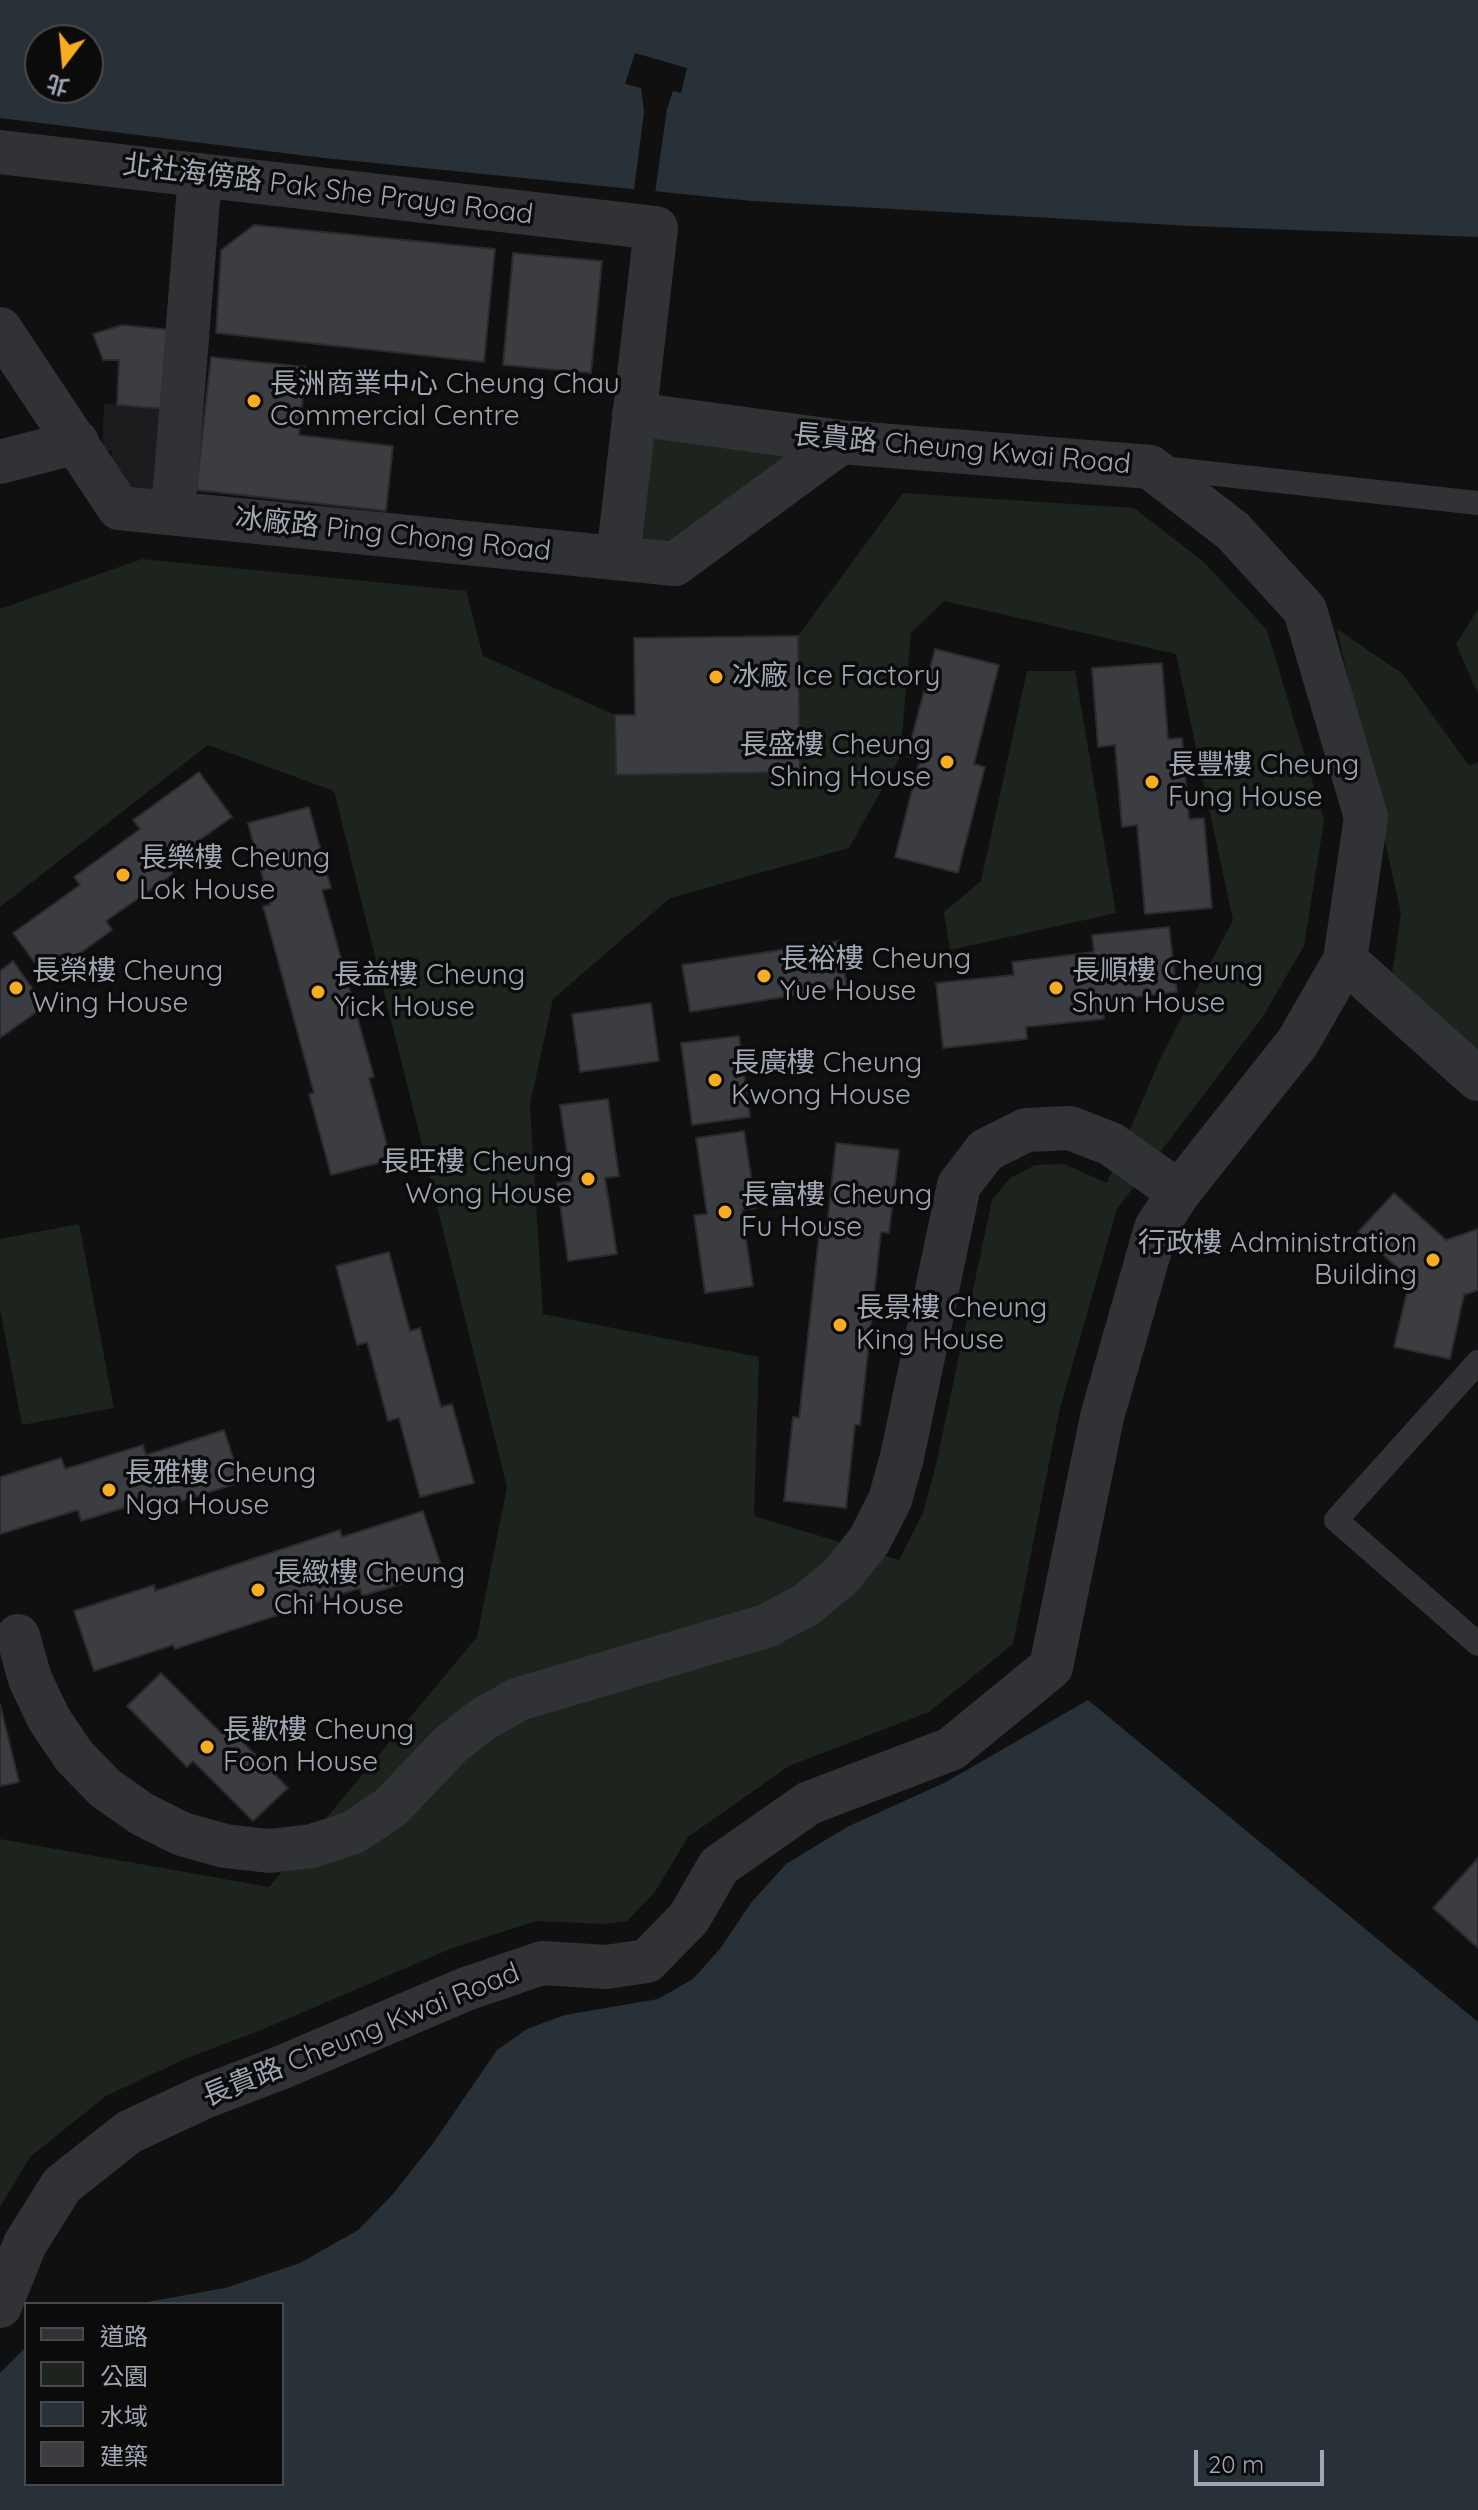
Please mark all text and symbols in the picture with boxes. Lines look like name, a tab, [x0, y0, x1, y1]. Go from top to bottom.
north arrow	[24, 24, 104, 104]
text: 北	[44, 69, 72, 102]
street label: 北社海傍路 Pak She Praya Road	[121, 148, 535, 232]
place label: 長洲商業中心 Cheung Chau Commercial Centre	[270, 368, 620, 434]
marker: 長洲商業中心 Cheung Chau Commercial Centre	[245, 392, 263, 410]
street label: 長貴路 Cheung Kwai Road	[792, 419, 1132, 481]
street label: 冰廠路 Ping Chong Road	[233, 502, 553, 568]
place label: 冰廠 Ice Factory	[732, 660, 940, 694]
marker: 冰廠 Ice Factory	[707, 668, 725, 686]
place label: 長盛樓 Cheung Shing House	[740, 729, 931, 795]
place label: 長豐樓 Cheung Fung House	[1168, 749, 1359, 815]
marker: 長盛樓 Cheung Shing House	[938, 753, 956, 771]
marker: 長豐樓 Cheung Fung House	[1143, 773, 1161, 791]
place label: 長樂樓 Cheung Lok House	[139, 842, 330, 908]
marker: 長樂樓 Cheung Lok House	[114, 866, 132, 884]
place label: 長裕樓 Cheung Yue House	[780, 943, 971, 1009]
place label: 長榮樓 Cheung Wing House	[32, 955, 223, 1021]
place label: 長順樓 Cheung Shun House	[1072, 955, 1263, 1021]
place label: 長益樓 Cheung Yick House	[334, 959, 525, 1025]
marker: 長裕樓 Cheung Yue House	[755, 967, 773, 985]
marker: 長榮樓 Cheung Wing House	[7, 979, 25, 997]
marker: 長順樓 Cheung Shun House	[1047, 979, 1065, 997]
marker: 長益樓 Cheung Yick House	[309, 983, 327, 1001]
place label: 長廣樓 Cheung Kwong House	[731, 1047, 922, 1113]
marker: 長廣樓 Cheung Kwong House	[706, 1071, 724, 1089]
place label: 長旺樓 Cheung Wong House	[381, 1146, 572, 1212]
marker: 長旺樓 Cheung Wong House	[579, 1170, 597, 1188]
place label: 長富樓 Cheung Fu House	[741, 1179, 932, 1245]
marker: 長富樓 Cheung Fu House	[716, 1203, 734, 1221]
place label: 行政樓 Administration Building	[1138, 1227, 1417, 1293]
marker: 行政樓 Administration Building	[1424, 1251, 1442, 1269]
place label: 長景樓 Cheung King House	[856, 1292, 1047, 1358]
marker: 長景樓 Cheung King House	[831, 1316, 849, 1334]
place label: 長雅樓 Cheung Nga House	[125, 1457, 316, 1523]
marker: 長雅樓 Cheung Nga House	[100, 1481, 118, 1499]
place label: 長緻樓 Cheung Chi House	[274, 1557, 465, 1623]
marker: 長緻樓 Cheung Chi House	[249, 1581, 267, 1599]
place label: 長歡樓 Cheung Foon House	[223, 1714, 414, 1780]
marker: 長歡樓 Cheung Foon House	[198, 1738, 216, 1756]
street label: 長貴路 Cheung Kwai Road	[198, 1956, 524, 2114]
legend	[24, 2302, 284, 2486]
text: 道路	[100, 2321, 148, 2351]
text: 公園	[100, 2361, 148, 2391]
text: 水域	[100, 2401, 148, 2431]
scale bar	[1198, 2434, 1328, 2484]
text: 建築	[100, 2441, 148, 2471]
text: 20 m	[1208, 2449, 1264, 2479]

